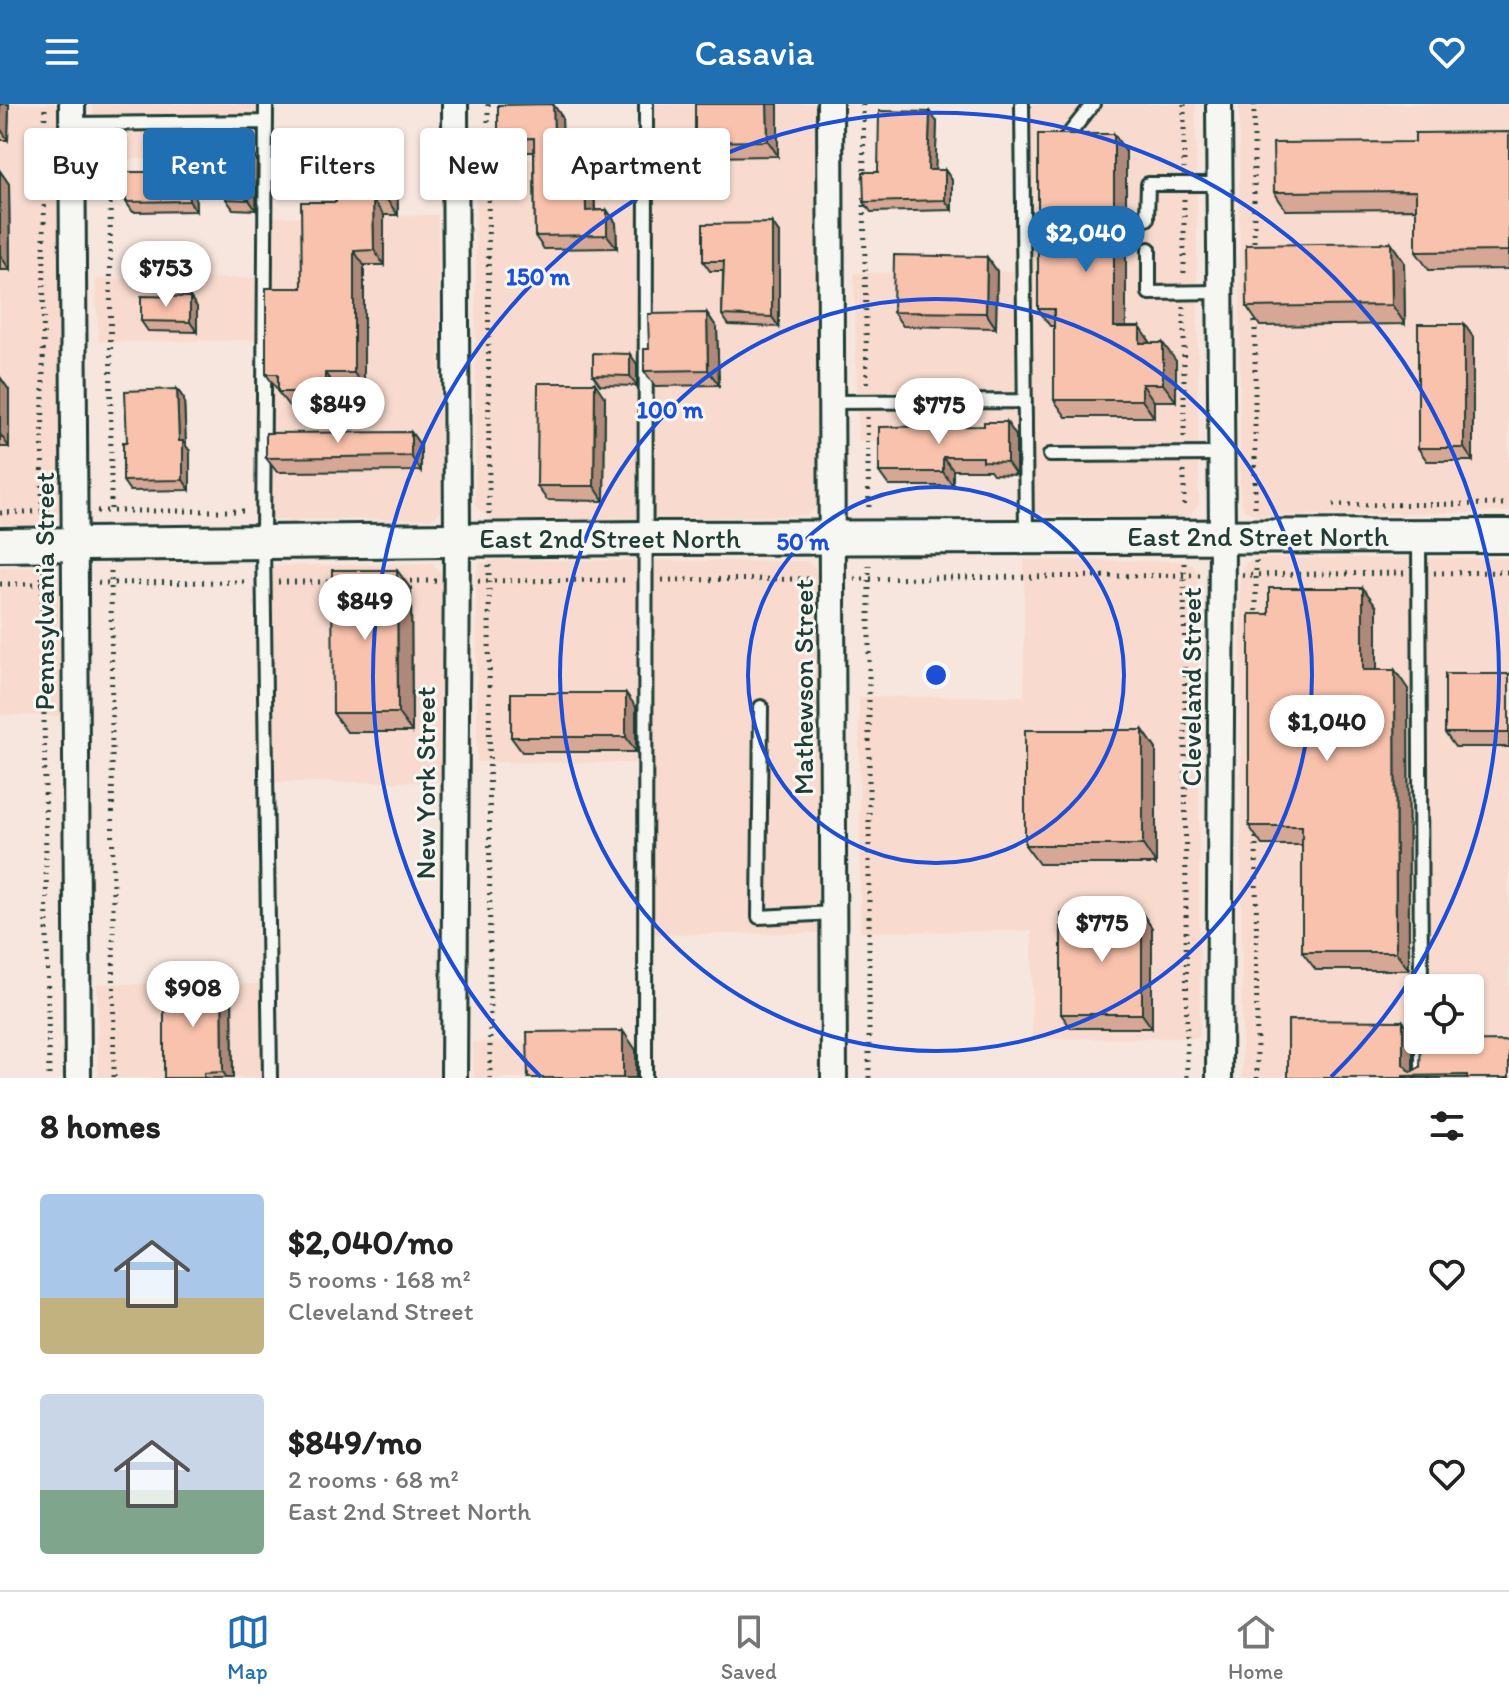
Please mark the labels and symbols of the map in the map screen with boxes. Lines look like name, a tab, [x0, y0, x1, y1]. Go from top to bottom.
pin: $2,040	[1021, 206, 1151, 274]
pin: $753	[119, 241, 213, 309]
text: 150 m	[506, 262, 571, 291]
pin: $849	[291, 377, 385, 445]
pin: $775	[892, 378, 986, 446]
text: 100 m	[637, 395, 704, 424]
street label: Pennsylvania Street	[27, 472, 61, 710]
street label: East 2nd Street North	[1127, 519, 1389, 553]
street label: East 2nd Street North	[479, 521, 741, 555]
text: 50 m	[777, 527, 830, 556]
pin: $849	[318, 574, 412, 642]
street label: Mathewson Street	[786, 579, 820, 795]
street label: Cleveland Street	[1174, 587, 1208, 787]
centre of rings	[922, 661, 950, 689]
street label: New York Street	[408, 686, 442, 880]
pin: $1,040	[1262, 695, 1392, 763]
pin: $775	[1055, 896, 1149, 964]
pin: $908	[146, 961, 240, 1029]

